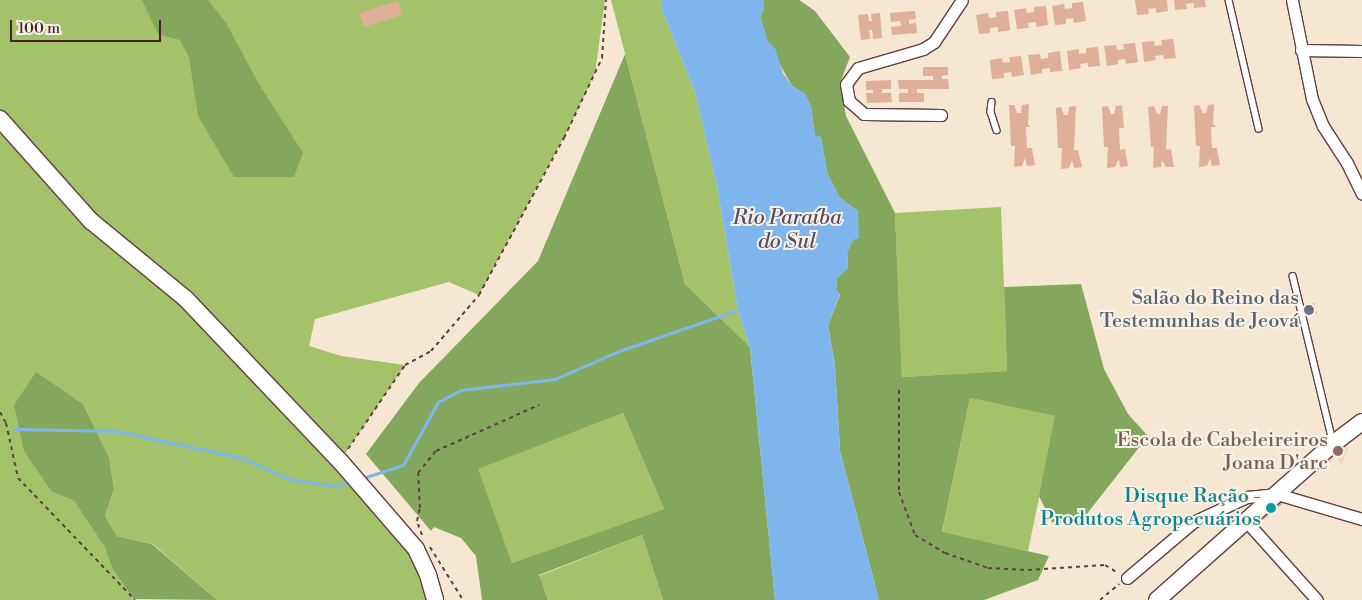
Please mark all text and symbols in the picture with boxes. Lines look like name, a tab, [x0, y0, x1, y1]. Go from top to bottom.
scale bar	[12, 10, 164, 42]
text: 100 m	[18, 19, 60, 38]
water label: Rio Paraíba do Sul	[732, 205, 842, 255]
place label: Salão do Reino das Testemunhas de Jeová	[1100, 286, 1299, 333]
marker: Salão do Reino das Testemunhas de Jeová	[1303, 304, 1315, 316]
place label: Escola de Cabeleireiros Joana D'arc	[1117, 428, 1328, 475]
marker: Escola de Cabeleireiros Joana D'arc	[1332, 445, 1344, 457]
place label: Disque Ração - Produtos Agropecuários	[1040, 484, 1261, 531]
marker: Disque Ração - Produtos Agropecuários	[1265, 502, 1277, 514]

